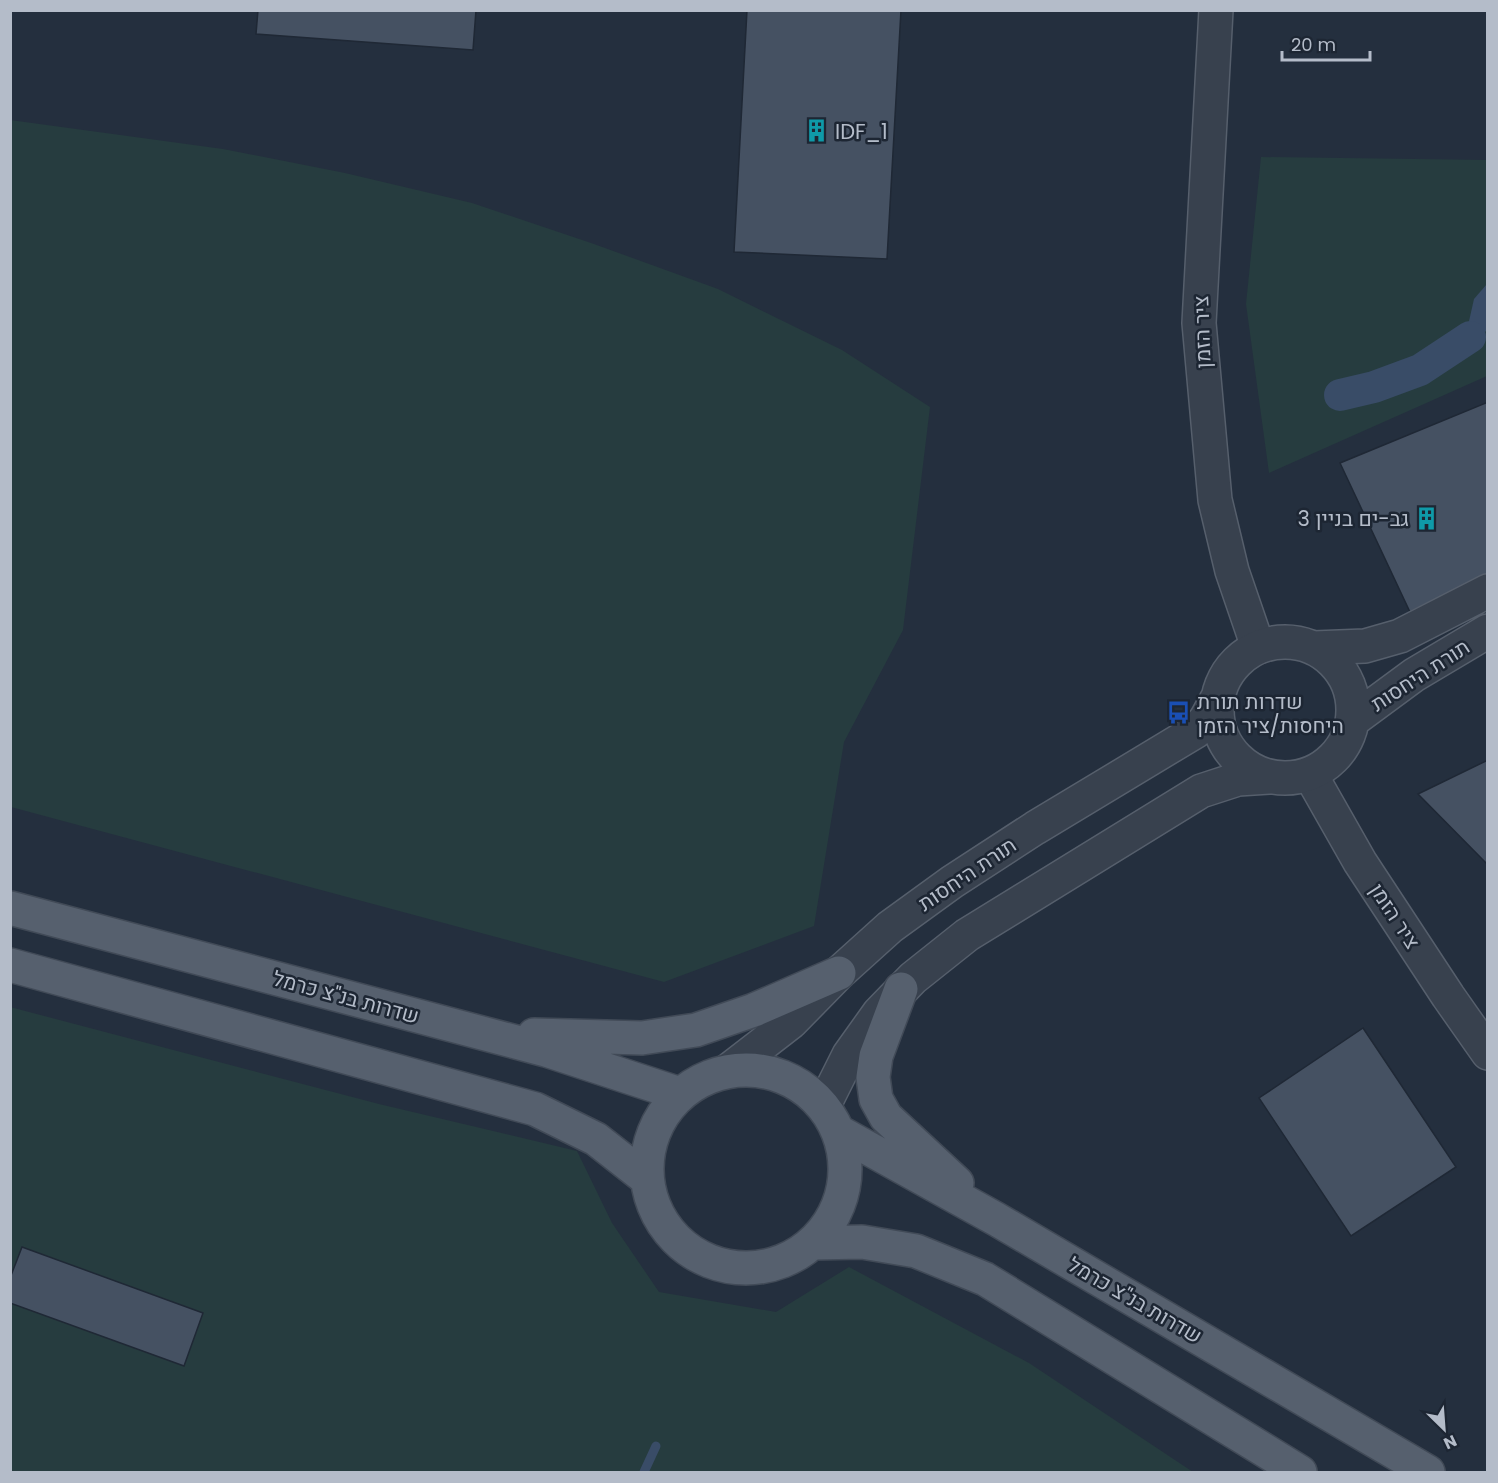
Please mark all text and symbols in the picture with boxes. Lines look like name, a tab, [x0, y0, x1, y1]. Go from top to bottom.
scale bar	[1282, 24, 1370, 62]
text: 20 m	[1291, 32, 1336, 57]
place label: IDF_1	[835, 117, 888, 146]
building icon: IDF_1	[804, 118, 830, 144]
street label: ציר הזמן	[1186, 295, 1218, 369]
place label: גב-ים בניין 3	[1298, 504, 1409, 533]
building icon: גב-ים בניין 3	[1414, 505, 1440, 531]
street label: תורת היחסות	[1365, 632, 1475, 718]
place label: שדרות תורת היחסות/ציר הזמן	[1197, 687, 1344, 740]
bus stop icon: שדרות תורת היחסות/ציר הזמן	[1166, 700, 1192, 726]
street label: תורת היחסות	[912, 831, 1022, 917]
street label: ציר הזמן	[1363, 878, 1427, 954]
street label: שדרות בנ"צ כרמל	[270, 964, 422, 1030]
street label: שדרות בנ"צ כרמל	[1063, 1250, 1207, 1350]
north arrow	[1414, 1399, 1474, 1459]
text: N	[1440, 1429, 1460, 1455]

